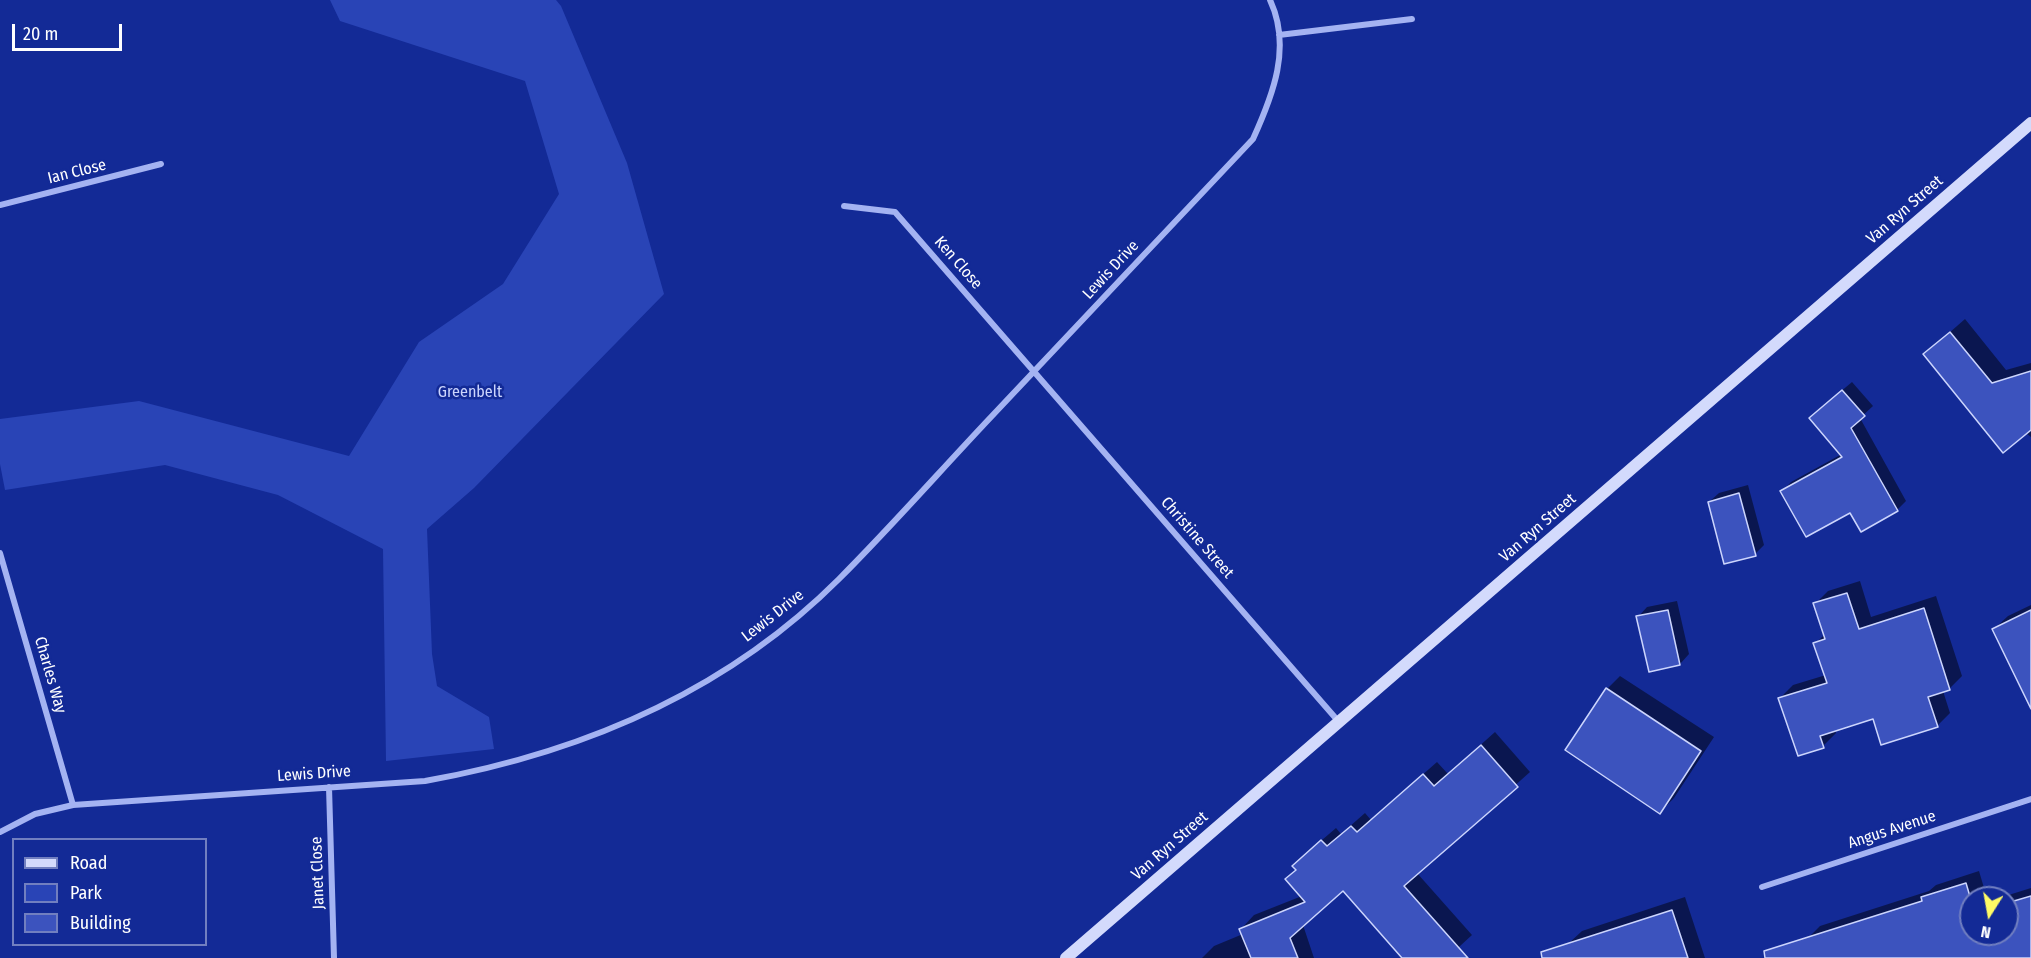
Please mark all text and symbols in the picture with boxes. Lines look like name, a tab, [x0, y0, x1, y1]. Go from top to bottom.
scale bar	[15, 12, 124, 50]
text: 20 m	[23, 23, 58, 45]
street label: Ian Close	[46, 155, 108, 189]
street label: Van Ryn Street	[1863, 172, 1947, 248]
street label: Ken Close	[930, 233, 986, 293]
street label: Lewis Drive	[1079, 237, 1143, 303]
park label: Greenbelt	[438, 383, 502, 403]
street label: Van Ryn Street	[1496, 490, 1580, 566]
street label: Christine Street	[1156, 493, 1238, 583]
street label: Lewis Drive	[738, 586, 808, 646]
street label: Charles Way	[30, 635, 70, 715]
street label: Lewis Drive	[277, 762, 351, 786]
street label: Angus Avenue	[1846, 807, 1938, 853]
street label: Van Ryn Street	[1128, 808, 1212, 884]
street label: Janet Close	[307, 836, 329, 910]
legend	[12, 838, 207, 946]
text: Road	[70, 852, 107, 874]
text: Park	[70, 882, 102, 904]
north arrow	[1959, 886, 2019, 946]
text: Building	[70, 912, 131, 934]
text: N	[1979, 922, 1992, 942]

